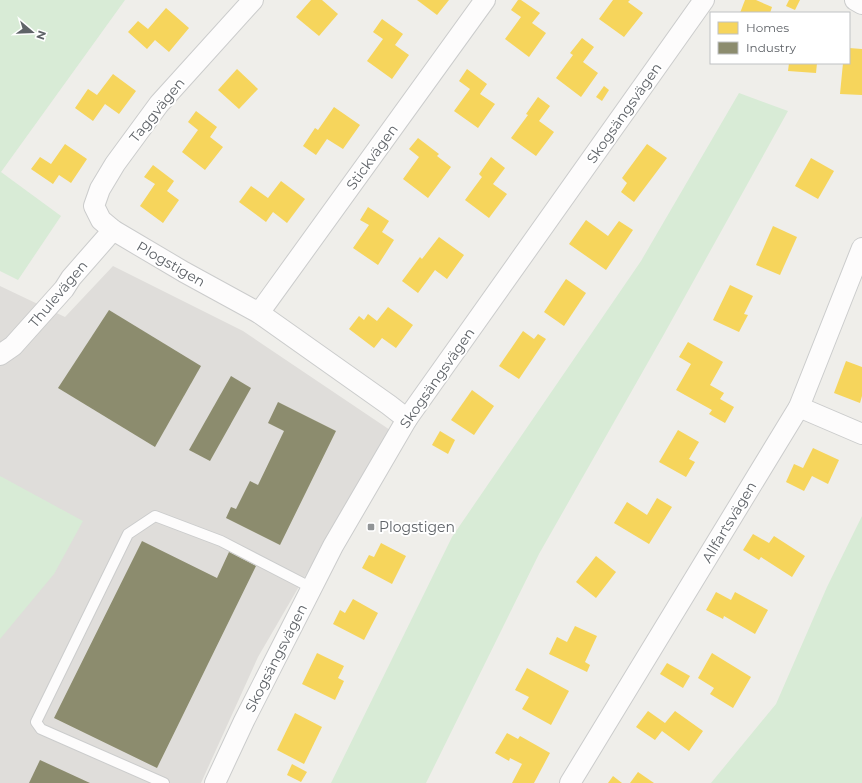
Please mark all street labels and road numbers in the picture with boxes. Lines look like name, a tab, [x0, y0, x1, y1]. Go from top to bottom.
street label: Skogsängsvägen	[583, 59, 665, 167]
street label: Taggvägen	[125, 74, 189, 146]
street label: Stickvägen	[342, 121, 402, 193]
street label: Plogstigen	[134, 237, 208, 291]
street label: Thulevägen	[25, 257, 91, 331]
street label: Skogsängsvägen	[396, 324, 478, 432]
street label: Allfartsvägen	[698, 478, 760, 566]
street label: Skogsängsvägen	[241, 601, 311, 715]

